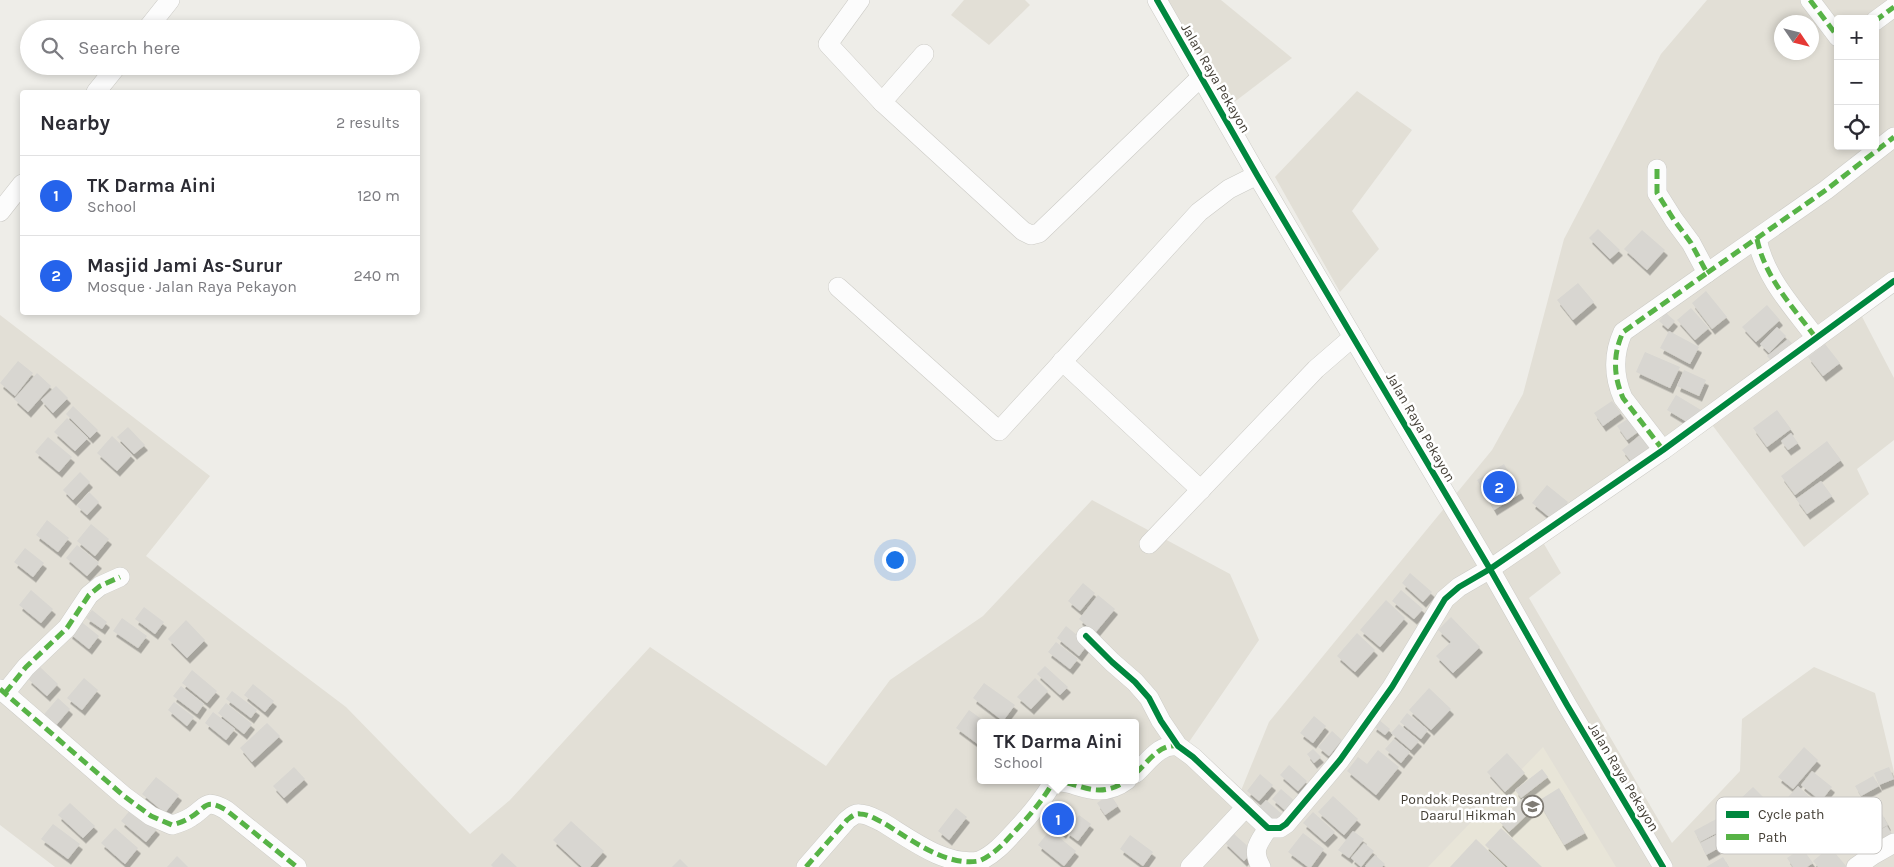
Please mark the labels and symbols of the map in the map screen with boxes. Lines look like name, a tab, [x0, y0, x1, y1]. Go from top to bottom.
north arrow	[1774, 15, 1819, 60]
street label: Jalan Raya Pekayon	[1177, 20, 1254, 136]
street label: Jalan Raya Pekayon	[1382, 369, 1459, 485]
pin: 2	[1483, 468, 1515, 506]
your location	[882, 547, 908, 573]
street label: Jalan Raya Pekayon	[1584, 720, 1663, 835]
place label: Pondok Pesantren Daarul Hikmah	[1401, 791, 1516, 824]
school or university icon: Pondok Pesantren Daarul Hikmah	[1520, 795, 1544, 819]
legend	[1716, 797, 1882, 854]
pin: 1	[1042, 800, 1074, 838]
text: Cycle path	[1758, 806, 1824, 823]
text: Path	[1758, 829, 1787, 846]

